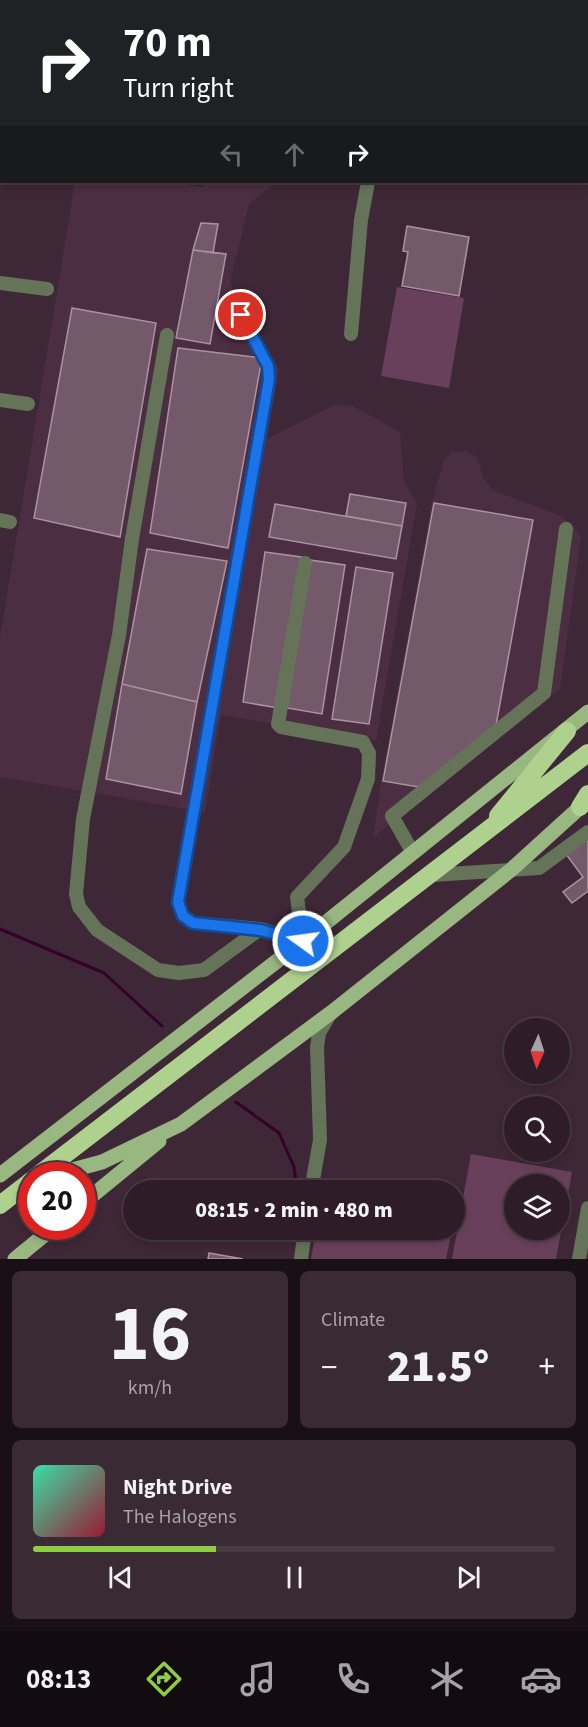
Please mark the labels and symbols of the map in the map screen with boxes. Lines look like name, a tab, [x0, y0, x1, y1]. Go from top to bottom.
pin	[215, 289, 266, 340]
position arrow	[271, 909, 335, 973]
north arrow	[504, 1018, 570, 1084]
speed limit sign: 20	[18, 1162, 96, 1240]

